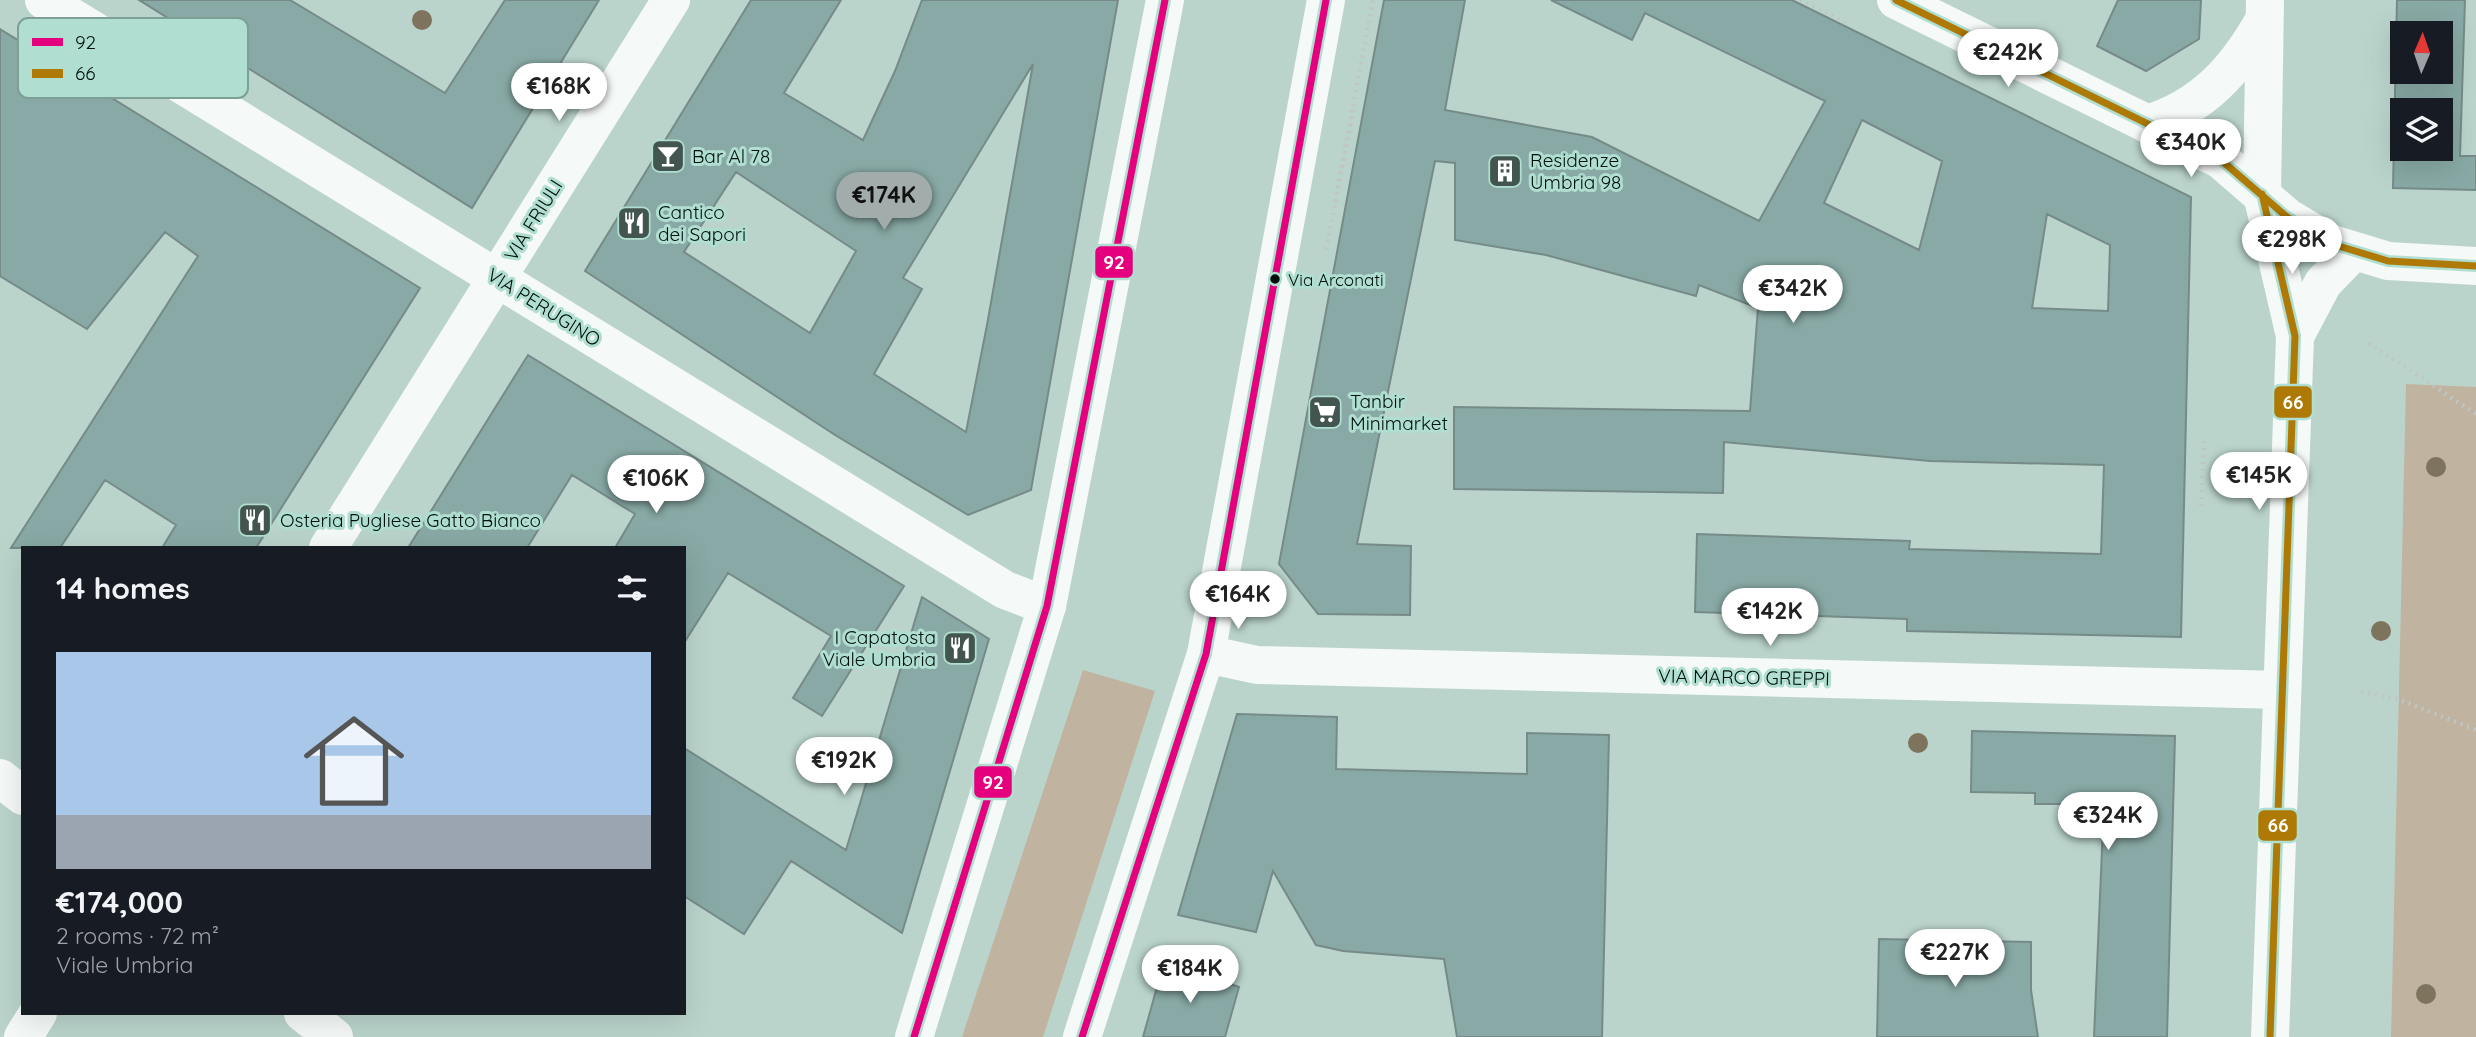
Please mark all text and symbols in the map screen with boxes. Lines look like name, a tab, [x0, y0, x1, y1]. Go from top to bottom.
legend	[18, 18, 248, 98]
north arrow	[2390, 21, 2454, 84]
map controls	[2390, 21, 2453, 161]
pin: €242K	[1959, 29, 2057, 89]
text: 92	[75, 30, 96, 54]
text: €242K	[1973, 37, 2043, 66]
text: 66	[75, 61, 95, 85]
pin: €168K	[510, 64, 608, 123]
text: €168K	[527, 71, 591, 100]
button: layers	[2390, 98, 2453, 161]
pin: €340K	[2142, 120, 2240, 179]
text: €340K	[2156, 127, 2226, 156]
bar icon: Bar Al 78	[649, 137, 687, 175]
place label: Bar Al 78	[692, 144, 770, 168]
place label: Residenze Umbria 98	[1530, 148, 1621, 194]
building icon: Residenze Umbria 98	[1486, 152, 1524, 190]
pin: €174K	[835, 173, 933, 232]
street label: VIA FRIULI	[499, 175, 567, 265]
text: €174K	[852, 180, 916, 209]
place label: Cantico dei Sapori	[658, 200, 746, 246]
restaurant icon: Cantico dei Sapori	[615, 204, 653, 242]
pin: €298K	[2243, 216, 2341, 276]
text: €298K	[2258, 224, 2326, 253]
line badge: 92	[1094, 245, 1134, 279]
text: 92	[1103, 250, 1125, 274]
street label: VIA PERUGINO	[483, 263, 605, 351]
pin: €342K	[1744, 266, 1842, 325]
place label: Via Arconati	[1288, 269, 1384, 290]
marker: Via Arconati	[1268, 272, 1282, 286]
text: €342K	[1759, 273, 1827, 302]
line badge: 66	[2273, 385, 2313, 419]
place label: Tanbir Minimarket	[1350, 389, 1448, 435]
text: 66	[2282, 390, 2304, 414]
supermarket icon: Tanbir Minimarket	[1306, 393, 1344, 431]
pin: €145K	[2210, 452, 2308, 512]
pin: €106K	[607, 456, 705, 515]
text: €145K	[2226, 460, 2292, 489]
text: €106K	[623, 463, 689, 492]
restaurant icon: Osteria Pugliese Gatto Bianco	[236, 501, 274, 539]
place label: Osteria Pugliese Gatto Bianco	[280, 508, 541, 532]
text: 14 homes	[56, 569, 190, 607]
icon: filters	[613, 569, 651, 607]
pin: €164K	[1189, 572, 1287, 631]
text: €164K	[1206, 579, 1270, 608]
pin: €142K	[1721, 588, 1819, 648]
text: €142K	[1737, 596, 1803, 625]
place label: I Capatosta Viale Umbria	[822, 625, 936, 671]
restaurant icon: I Capatosta Viale Umbria	[941, 629, 979, 667]
street label: VIA MARCO GREPPI	[1658, 664, 1830, 690]
icon: home	[291, 698, 417, 824]
pin: €192K	[795, 738, 893, 797]
text: €192K	[812, 745, 876, 774]
line badge: 92	[973, 765, 1013, 799]
text: 92	[982, 770, 1004, 794]
pin: €324K	[2059, 792, 2157, 852]
text: €324K	[2074, 800, 2142, 829]
line badge: 66	[2257, 809, 2298, 842]
text: 66	[2267, 813, 2289, 837]
text: €174,000	[56, 883, 183, 921]
text: 2 rooms · 72 m²	[56, 921, 219, 950]
pin: €227K	[1906, 930, 2004, 989]
text: €227K	[1921, 937, 1989, 966]
pin: €184K	[1141, 946, 1239, 1005]
text: Viale Umbria	[56, 950, 194, 979]
text: €184K	[1158, 953, 1222, 982]

